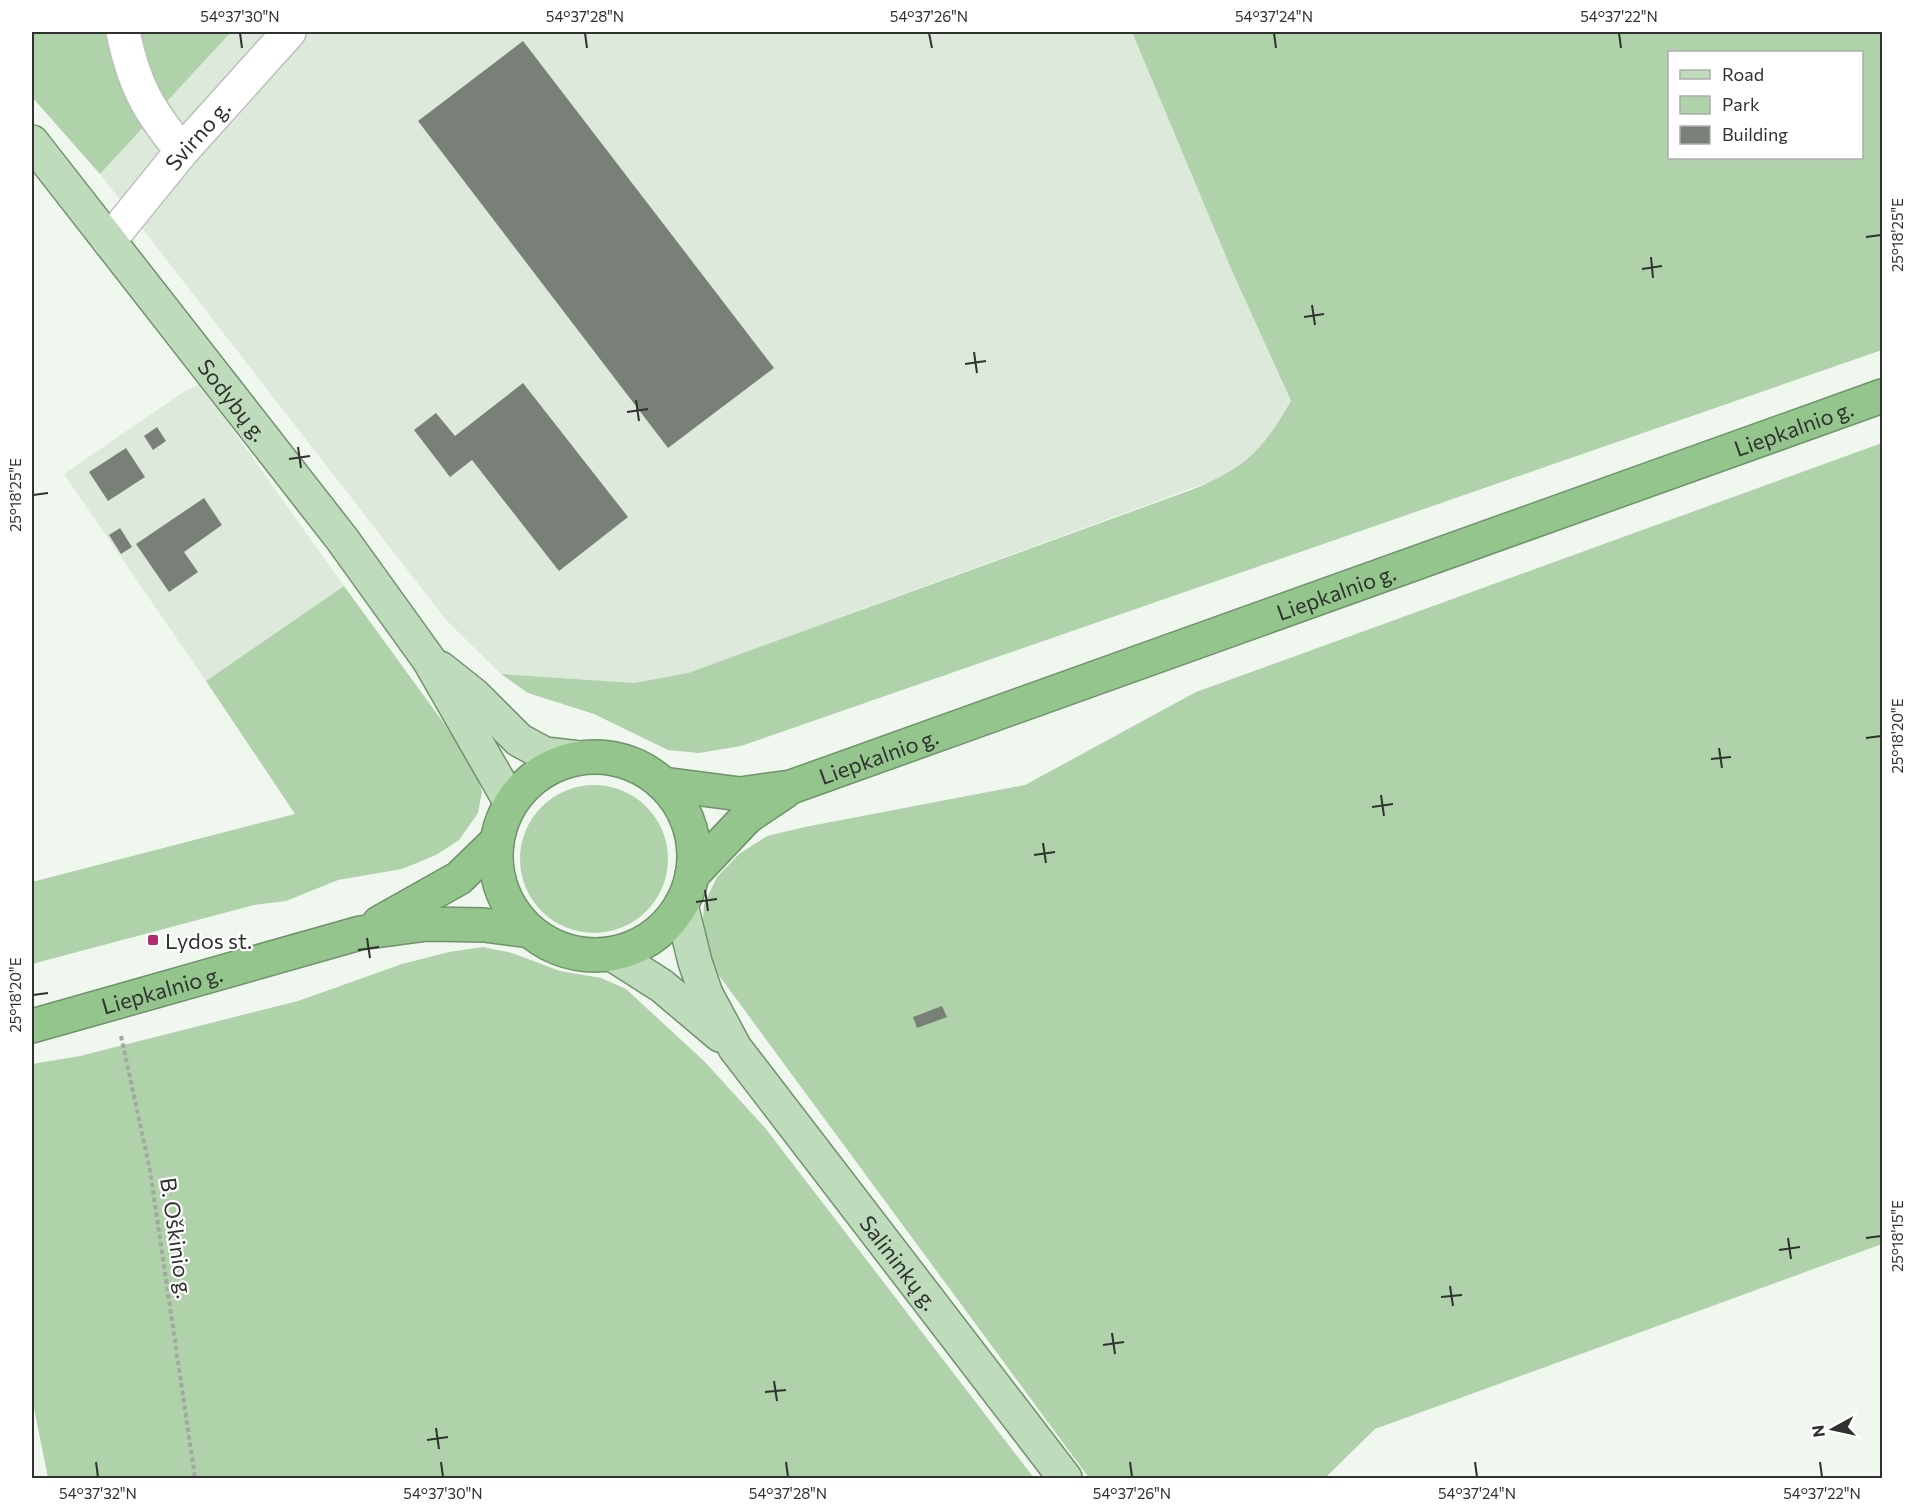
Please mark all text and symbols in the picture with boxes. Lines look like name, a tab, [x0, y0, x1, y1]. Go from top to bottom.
text: 54°37'30"N	[200, 7, 280, 25]
text: 54°37'28"N	[546, 7, 624, 25]
text: 54°37'26"N	[890, 7, 968, 25]
text: 54°37'24"N	[1235, 7, 1313, 25]
text: 54°37'22"N	[1580, 7, 1658, 25]
legend	[1668, 51, 1863, 159]
text: Road	[1722, 63, 1764, 85]
text: Park	[1722, 93, 1760, 115]
street label: Svirno g.	[159, 94, 235, 175]
text: Building	[1722, 123, 1788, 145]
text: 25°18'25"E	[1888, 198, 1906, 272]
street label: Sodybų g.	[193, 353, 274, 446]
street label: Liepkalnio g.	[1730, 394, 1857, 461]
text: 25°18'25"E	[6, 458, 24, 532]
street label: Liepkalnio g.	[1273, 558, 1399, 625]
text: 25°18'20"E	[1888, 698, 1906, 774]
street label: Liepkalnio g.	[815, 722, 942, 789]
place label: Lydos st.	[165, 927, 252, 954]
marker: Lydos st.	[146, 933, 160, 947]
text: 25°18'20"E	[6, 957, 24, 1033]
street label: Liepkalnio g.	[98, 959, 226, 1019]
street label: B. Oškinio g.	[155, 1176, 199, 1300]
text: 25°18'15"E	[1888, 1200, 1906, 1272]
street label: Salininkų g.	[855, 1210, 944, 1315]
north arrow	[1803, 1399, 1863, 1459]
text: N	[1807, 1424, 1828, 1438]
text: 54°37'32"N	[59, 1484, 137, 1502]
text: 54°37'30"N	[403, 1484, 483, 1502]
text: 54°37'28"N	[749, 1484, 827, 1502]
text: 54°37'26"N	[1093, 1484, 1171, 1502]
text: 54°37'24"N	[1438, 1484, 1516, 1502]
text: 54°37'22"N	[1783, 1484, 1861, 1502]

